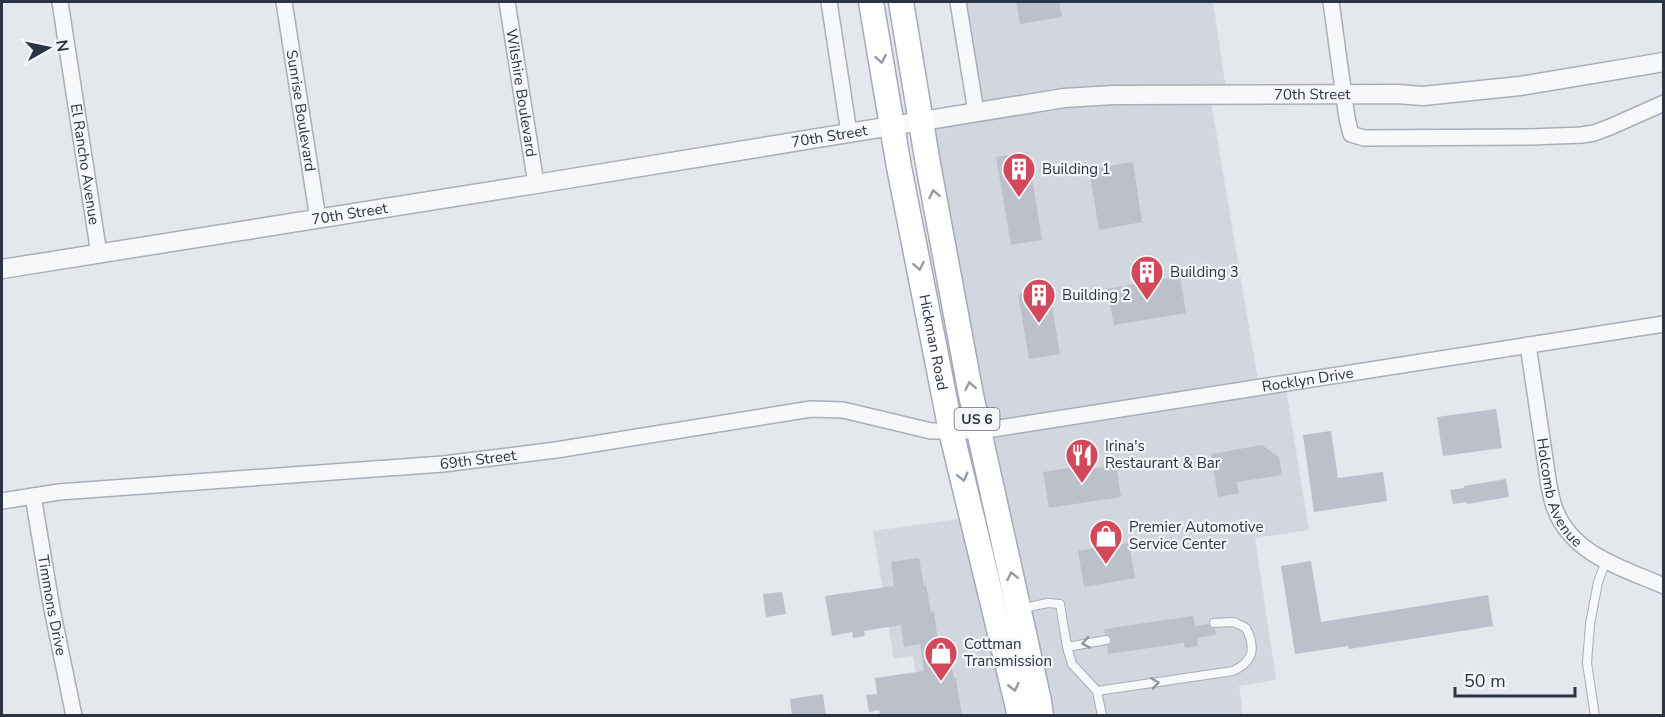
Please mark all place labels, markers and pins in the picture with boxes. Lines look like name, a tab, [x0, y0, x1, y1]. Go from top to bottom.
building icon: Building 1	[1001, 151, 1037, 198]
place label: Building 1	[1042, 159, 1111, 179]
building icon: Building 3	[1129, 254, 1165, 301]
place label: Building 3	[1170, 262, 1239, 282]
building icon: Building 2	[1021, 277, 1057, 324]
place label: Building 2	[1062, 285, 1131, 305]
place label: Irina's Restaurant & Bar	[1105, 436, 1221, 473]
restaurant icon: Irina's Restaurant & Bar	[1064, 437, 1100, 484]
place label: Premier Automotive Service Center	[1129, 517, 1263, 554]
shop icon: Premier Automotive Service Center	[1088, 518, 1124, 565]
place label: Cottman Transmission	[964, 634, 1052, 671]
shop icon: Cottman Transmission	[923, 635, 959, 682]

